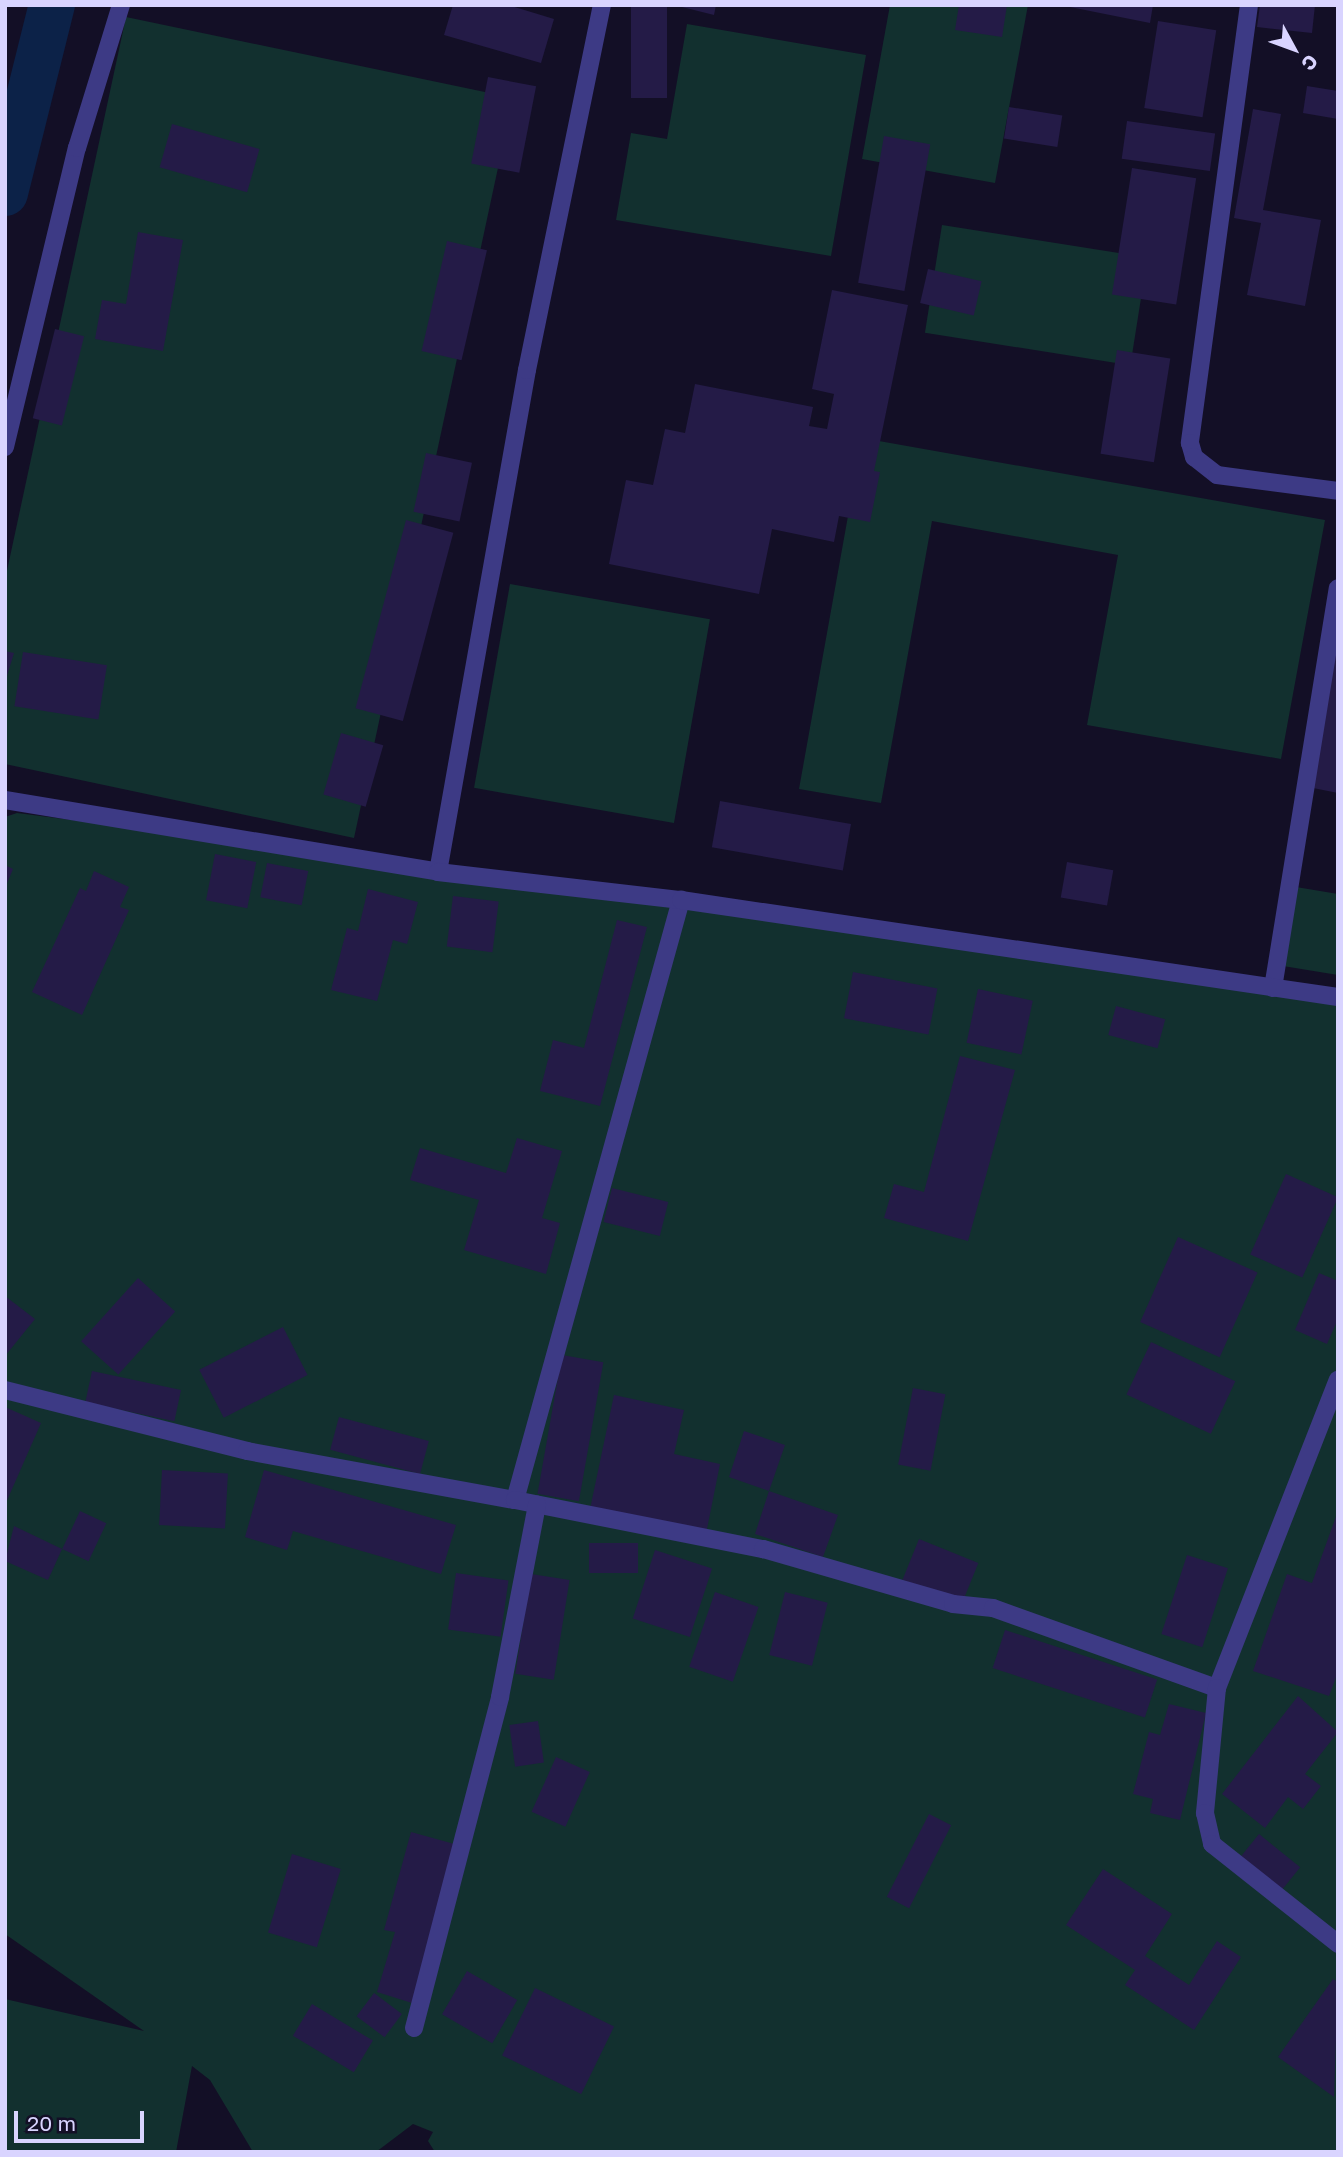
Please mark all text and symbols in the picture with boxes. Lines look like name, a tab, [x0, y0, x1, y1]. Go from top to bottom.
north arrow	[1259, 14, 1329, 84]
text: С	[1297, 50, 1323, 76]
scale bar	[18, 2098, 147, 2142]
text: 20 m	[27, 2110, 76, 2136]

